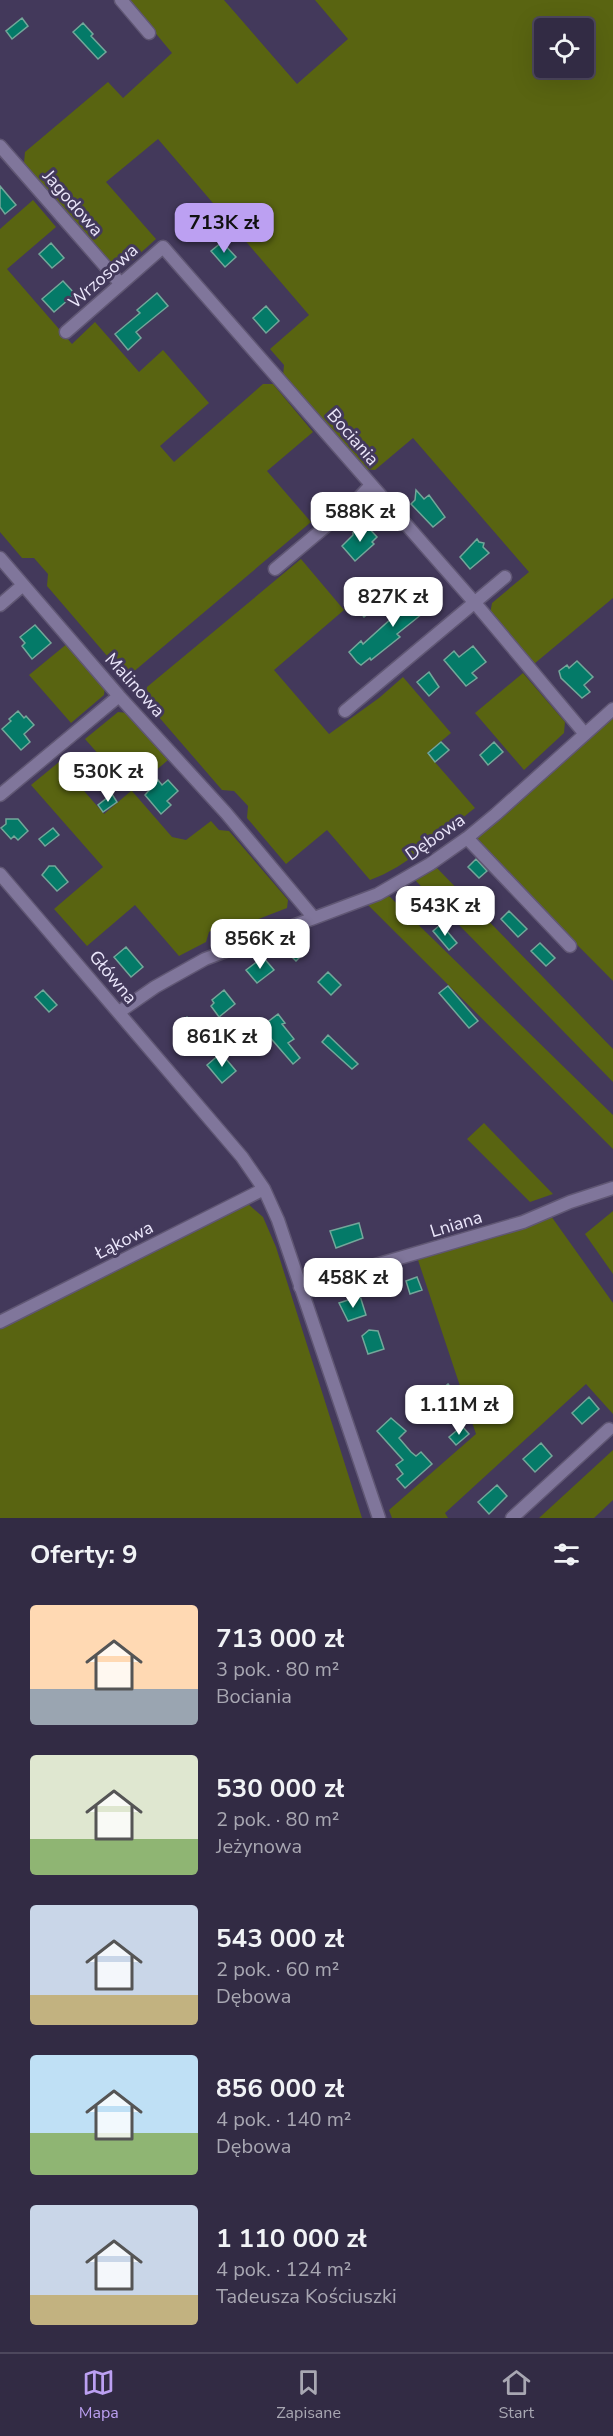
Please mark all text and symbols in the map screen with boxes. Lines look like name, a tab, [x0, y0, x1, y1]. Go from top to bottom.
map controls	[534, 18, 594, 78]
button: locate	[534, 18, 594, 78]
street label: Jagodowa	[37, 164, 109, 241]
pin: 713K zł	[169, 203, 279, 254]
text: 713K zł	[189, 209, 259, 236]
street label: Wrzosowa	[63, 238, 143, 314]
street label: Bociania	[322, 403, 384, 471]
pin: 588K zł	[305, 492, 415, 543]
text: 588K zł	[325, 498, 395, 525]
pin: 827K zł	[338, 577, 448, 628]
text: 827K zł	[358, 583, 428, 610]
street label: Malinowa	[100, 648, 170, 722]
pin: 530K zł	[53, 752, 163, 803]
text: 530K zł	[73, 758, 143, 785]
street label: Dębowa	[400, 808, 470, 866]
pin: 543K zł	[390, 886, 500, 937]
text: 543K zł	[410, 892, 480, 919]
pin: 856K zł	[205, 919, 315, 970]
text: 856K zł	[225, 925, 295, 952]
street label: Główna	[84, 945, 142, 1009]
pin: 861K zł	[167, 1017, 277, 1068]
text: 861K zł	[187, 1023, 257, 1050]
street label: Lniana	[427, 1205, 485, 1243]
street label: Łąkowa	[90, 1215, 157, 1265]
pin: 458K zł	[298, 1258, 408, 1309]
text: 458K zł	[318, 1264, 388, 1291]
pin: 1.11M zł	[397, 1385, 521, 1436]
text: 1.11M zł	[419, 1391, 499, 1418]
text: Oferty: 9	[30, 1537, 137, 1572]
icon: filters	[550, 1538, 583, 1571]
text: 713 000 zł	[216, 1621, 344, 1656]
icon: home	[78, 1629, 150, 1701]
text: 3 pok. · 80 m²	[216, 1656, 339, 1683]
text: Bociania	[216, 1683, 292, 1710]
text: 530 000 zł	[216, 1771, 344, 1806]
icon: home	[78, 1779, 150, 1851]
text: 2 pok. · 80 m²	[216, 1806, 339, 1833]
text: Jeżynowa	[216, 1833, 302, 1860]
text: 543 000 zł	[216, 1921, 344, 1956]
icon: home	[78, 1929, 150, 2001]
text: 2 pok. · 60 m²	[216, 1956, 339, 1983]
text: Dębowa	[216, 1983, 291, 2010]
text: 856 000 zł	[216, 2071, 344, 2106]
icon: home	[78, 2079, 150, 2151]
text: 4 pok. · 140 m²	[216, 2106, 351, 2133]
text: Dębowa	[216, 2133, 291, 2160]
text: 1 110 000 zł	[216, 2221, 367, 2256]
icon: home	[78, 2229, 150, 2301]
text: 4 pok. · 124 m²	[216, 2256, 351, 2283]
text: Tadeusza Kościuszki	[216, 2283, 397, 2310]
tab: Mapa	[79, 2366, 119, 2424]
tab: Zapisane	[276, 2366, 341, 2424]
tab: Start	[499, 2366, 534, 2424]

